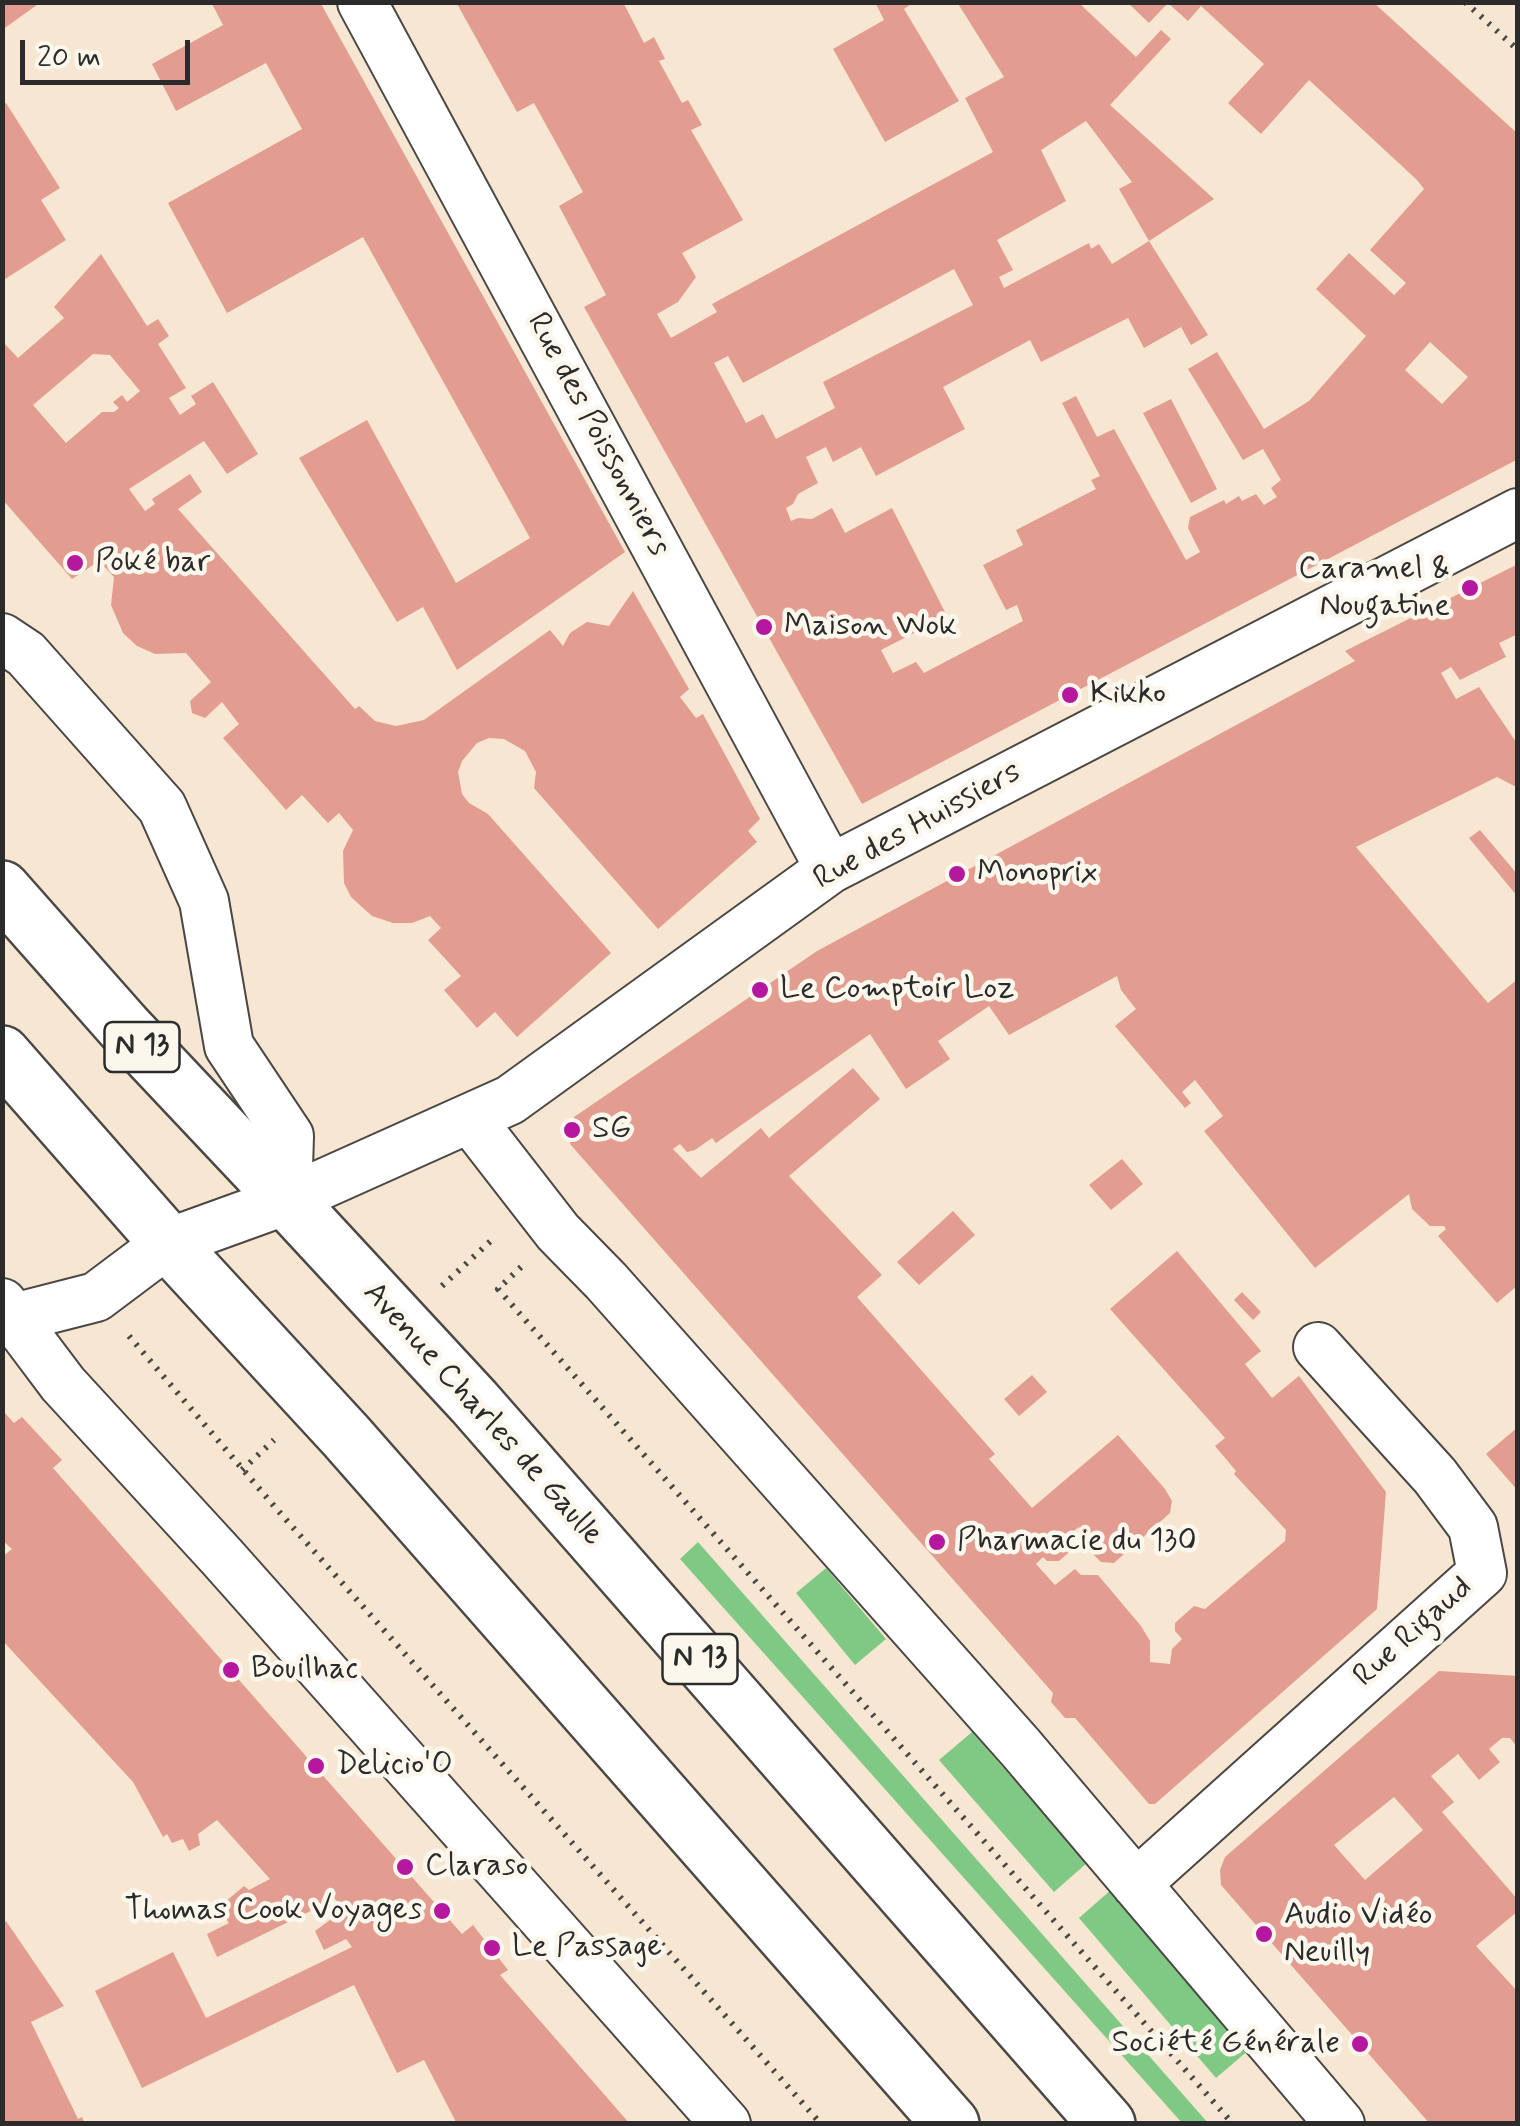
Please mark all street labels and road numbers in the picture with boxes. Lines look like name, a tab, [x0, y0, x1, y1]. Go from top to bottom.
street label: Rue des Poissonniers	[517, 307, 677, 563]
street label: Rue des Huissiers	[808, 754, 1028, 900]
road number: N 13	[104, 1022, 180, 1072]
street label: Avenue Charles de Gaulle	[353, 1275, 611, 1555]
street label: Rue Rigaud	[1347, 1570, 1481, 1696]
road number: N 13	[662, 1634, 738, 1684]

